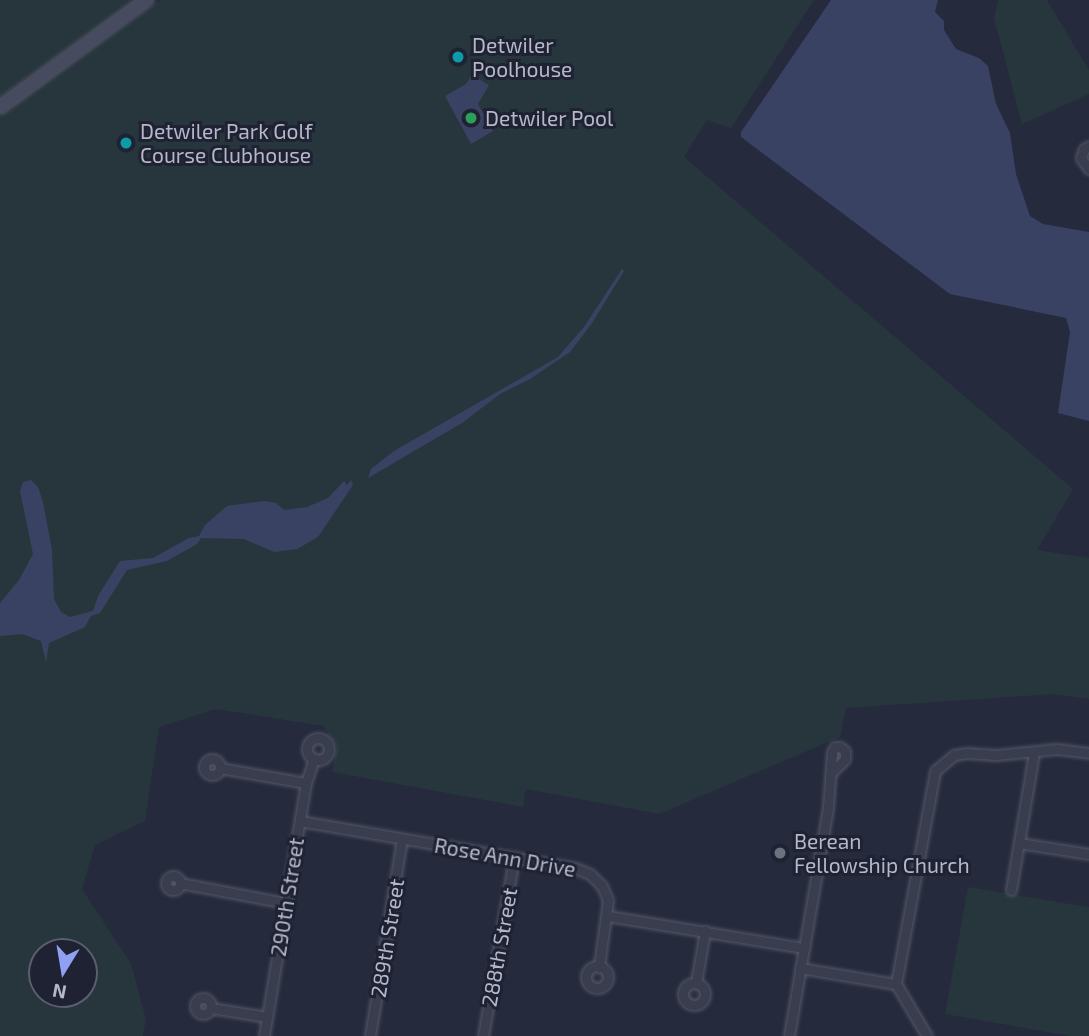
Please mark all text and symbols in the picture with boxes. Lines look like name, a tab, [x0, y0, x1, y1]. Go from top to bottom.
place label: Detwiler Poolhouse	[472, 32, 572, 82]
marker: Detwiler Poolhouse	[450, 49, 466, 65]
place label: Detwiler Pool	[485, 105, 614, 131]
marker: Detwiler Pool	[463, 110, 479, 126]
place label: Detwiler Park Golf Course Clubhouse	[140, 118, 313, 168]
marker: Detwiler Park Golf Course Clubhouse	[118, 135, 134, 151]
place label: Berean Fellowship Church	[794, 828, 970, 878]
street label: Rose Ann Drive	[432, 832, 578, 882]
street label: 290th Street	[265, 836, 309, 958]
marker: Berean Fellowship Church	[772, 845, 788, 861]
street label: 289th Street	[365, 877, 409, 999]
street label: 288th Street	[476, 885, 522, 1009]
north arrow	[28, 938, 98, 1008]
text: N	[50, 980, 68, 1005]

